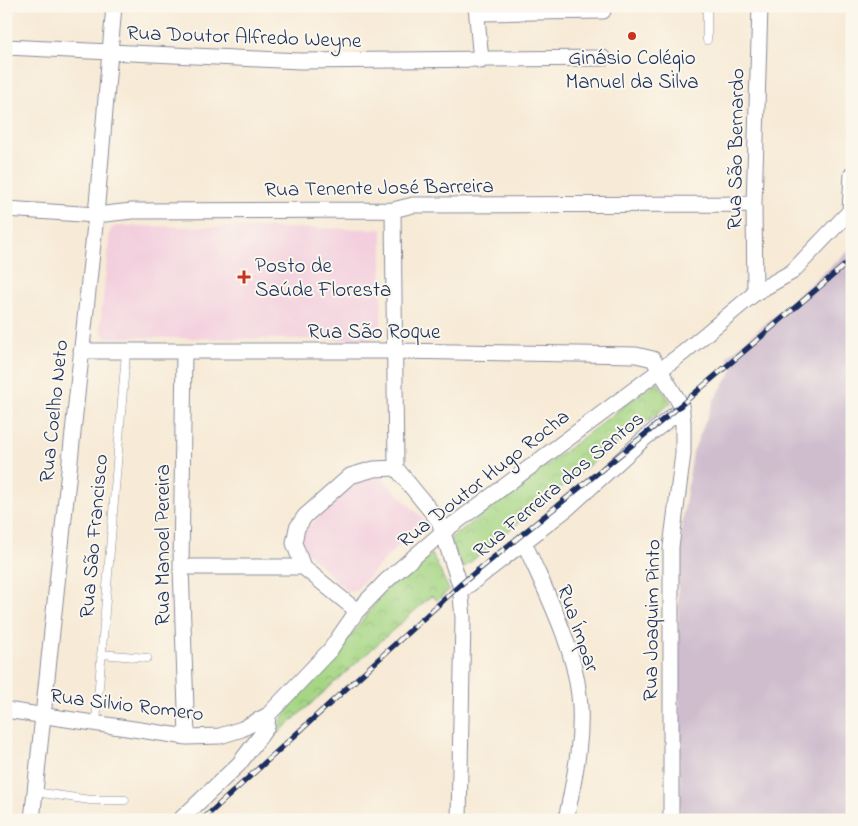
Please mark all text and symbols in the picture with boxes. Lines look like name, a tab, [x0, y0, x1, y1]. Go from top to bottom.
street label: Rua Doutor Alfredo Weyne	[126, 19, 362, 59]
marker: Ginásio Colégio Manuel da Silva	[626, 30, 638, 42]
place label: Ginásio Colégio Manuel da Silva	[565, 44, 699, 98]
street label: Rua São Bernardo	[721, 68, 753, 230]
street label: Rua Tenente José Barreira	[264, 172, 494, 206]
place label: Posto de Saúde Floresta	[255, 252, 391, 306]
marker: Posto de Saúde Floresta	[237, 270, 251, 284]
street label: Rua São Roque	[307, 318, 441, 348]
street label: Rua Coelho Neto	[33, 338, 77, 484]
street label: Rua Doutor Hugo Rocha	[392, 403, 578, 558]
street label: Rua Ferreira dos Santos	[467, 405, 651, 566]
street label: Rua São Francisco	[73, 453, 117, 619]
street label: Rua Manoel Pereira	[149, 464, 179, 626]
street label: Rua Joaquim Pinto	[637, 539, 669, 701]
street label: Rua Ímpar	[548, 581, 606, 677]
street label: Rua Silvio Romero	[48, 682, 205, 730]

